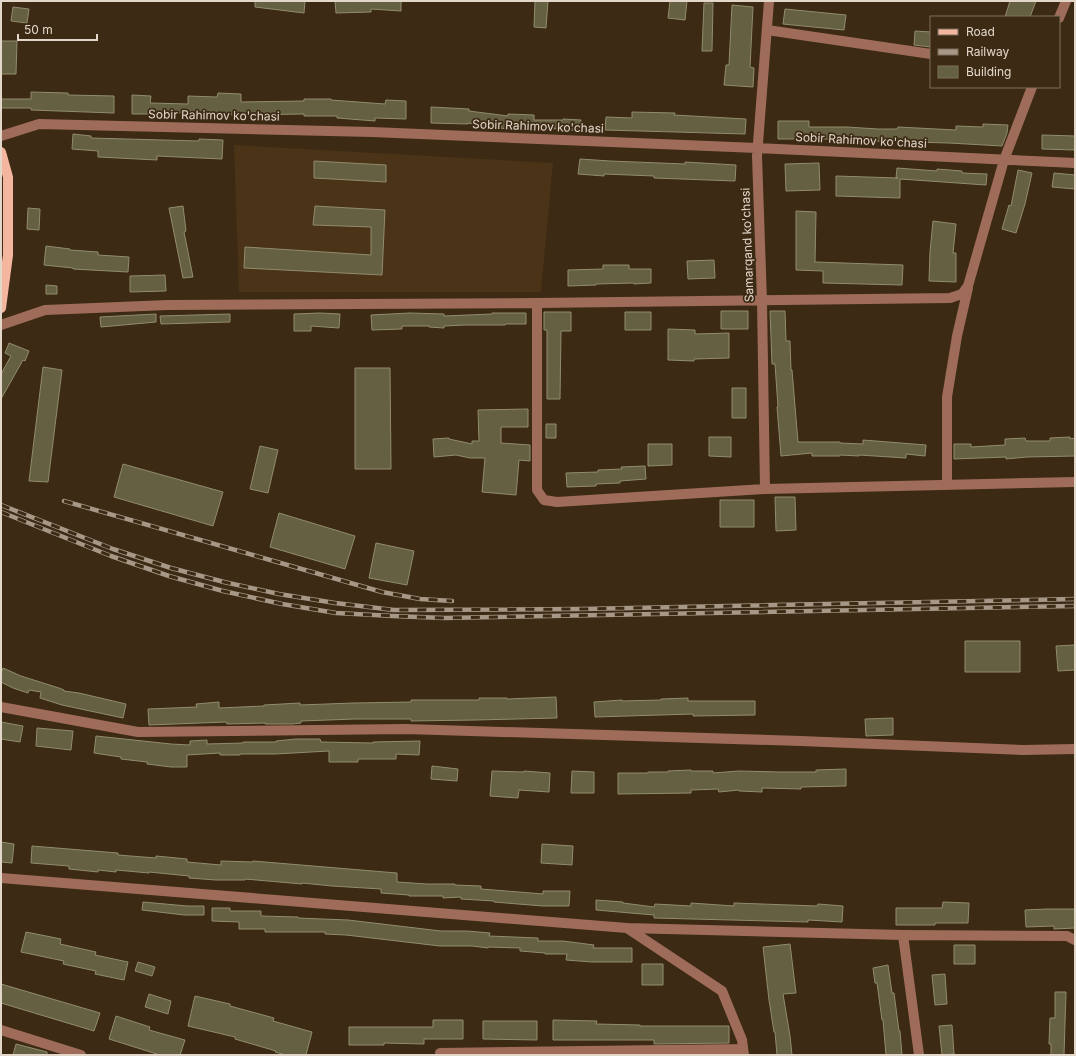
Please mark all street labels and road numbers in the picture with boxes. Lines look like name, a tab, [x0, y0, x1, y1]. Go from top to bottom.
street label: Sobir Rahimov ko'chasi	[148, 106, 280, 124]
street label: Sobir Rahimov ko'chasi	[472, 116, 604, 136]
street label: Sobir Rahimov ko'chasi	[795, 129, 927, 151]
street label: Samarqand ko'chasi	[738, 187, 756, 303]

